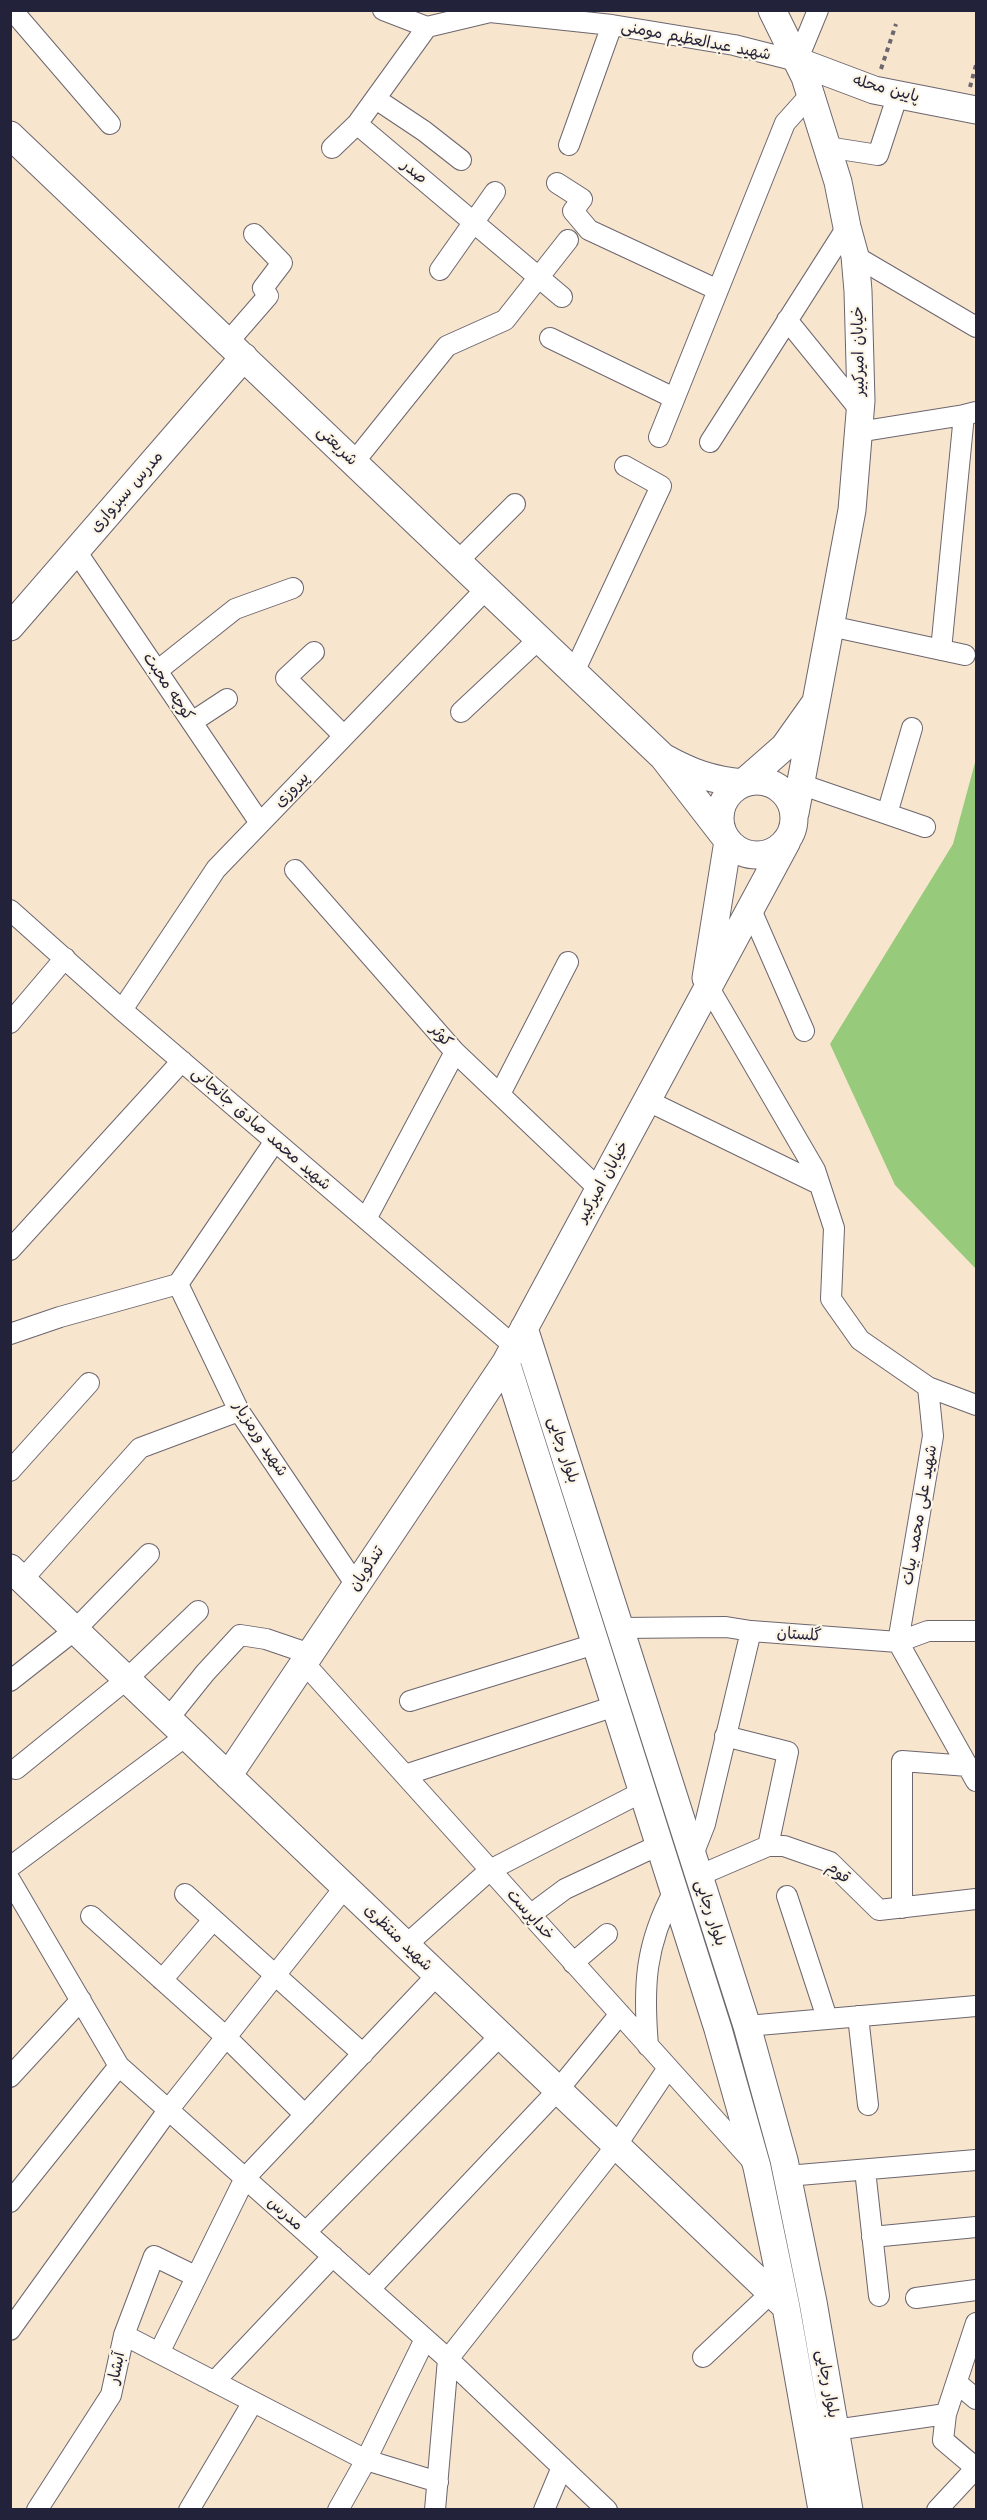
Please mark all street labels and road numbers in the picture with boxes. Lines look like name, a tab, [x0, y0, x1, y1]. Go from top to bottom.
street label: شهید عبدالعظیم مومنی	[620, 17, 772, 65]
street label: پایین محله	[851, 71, 921, 107]
street label: صدر	[397, 156, 431, 188]
street label: خیابان امیرکبیر	[849, 306, 869, 396]
street label: شریعتی	[313, 422, 361, 470]
street label: مدرس سبزواری	[86, 447, 168, 537]
street label: کوچه محبت	[138, 649, 198, 725]
street label: پیروزی	[271, 768, 313, 812]
street label: کوثر	[426, 1021, 456, 1051]
street label: شهید محمد صادق جانجانی	[187, 1063, 335, 1195]
street label: خیابان امیرکبیر	[573, 1138, 633, 1226]
street label: شهید ورمزیار	[228, 1398, 292, 1480]
street label: بلوار رجایی	[543, 1414, 583, 1486]
street label: شهید علی محمد بیات	[898, 1443, 942, 1587]
street label: تندگویان	[345, 1543, 389, 1595]
street label: گلستان	[776, 1624, 822, 1646]
street label: قوم	[822, 1858, 854, 1888]
street label: بلوار رجایی	[690, 1877, 730, 1949]
street label: خداپرست	[502, 1886, 558, 1944]
street label: شهید منتظری	[360, 1901, 436, 1975]
street label: مدرس	[263, 2193, 307, 2235]
street label: بلوار رجایی	[812, 2349, 842, 2419]
street label: آبشار	[104, 2350, 130, 2386]

